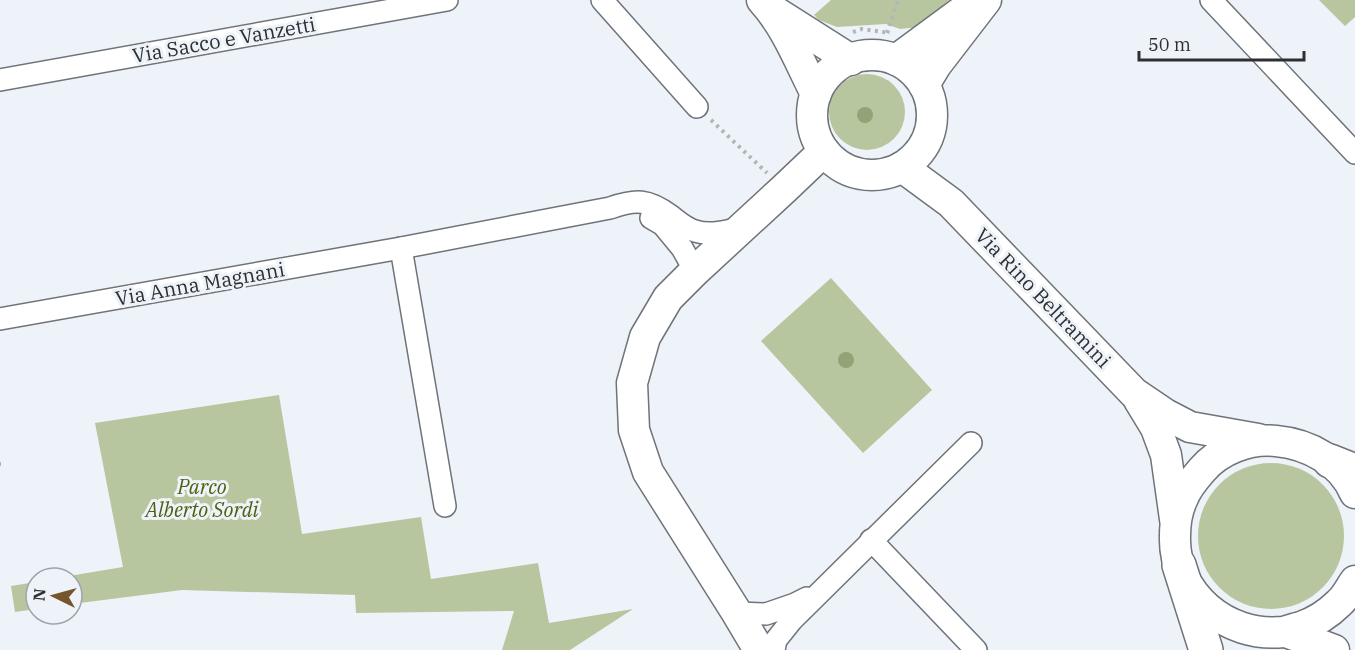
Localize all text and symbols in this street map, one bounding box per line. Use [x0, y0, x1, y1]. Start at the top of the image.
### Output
street label: Via Sacco e Vanzetti [130, 10, 318, 69]
scale bar [1139, 24, 1304, 62]
text: 50 m [1148, 33, 1191, 56]
street label: Via Rino Beltramini [970, 222, 1117, 373]
street label: Via Anna Magnani [113, 255, 287, 312]
park label: Parco Alberto Sordi [143, 473, 259, 523]
north arrow [24, 566, 84, 626]
text: N [29, 588, 50, 602]

